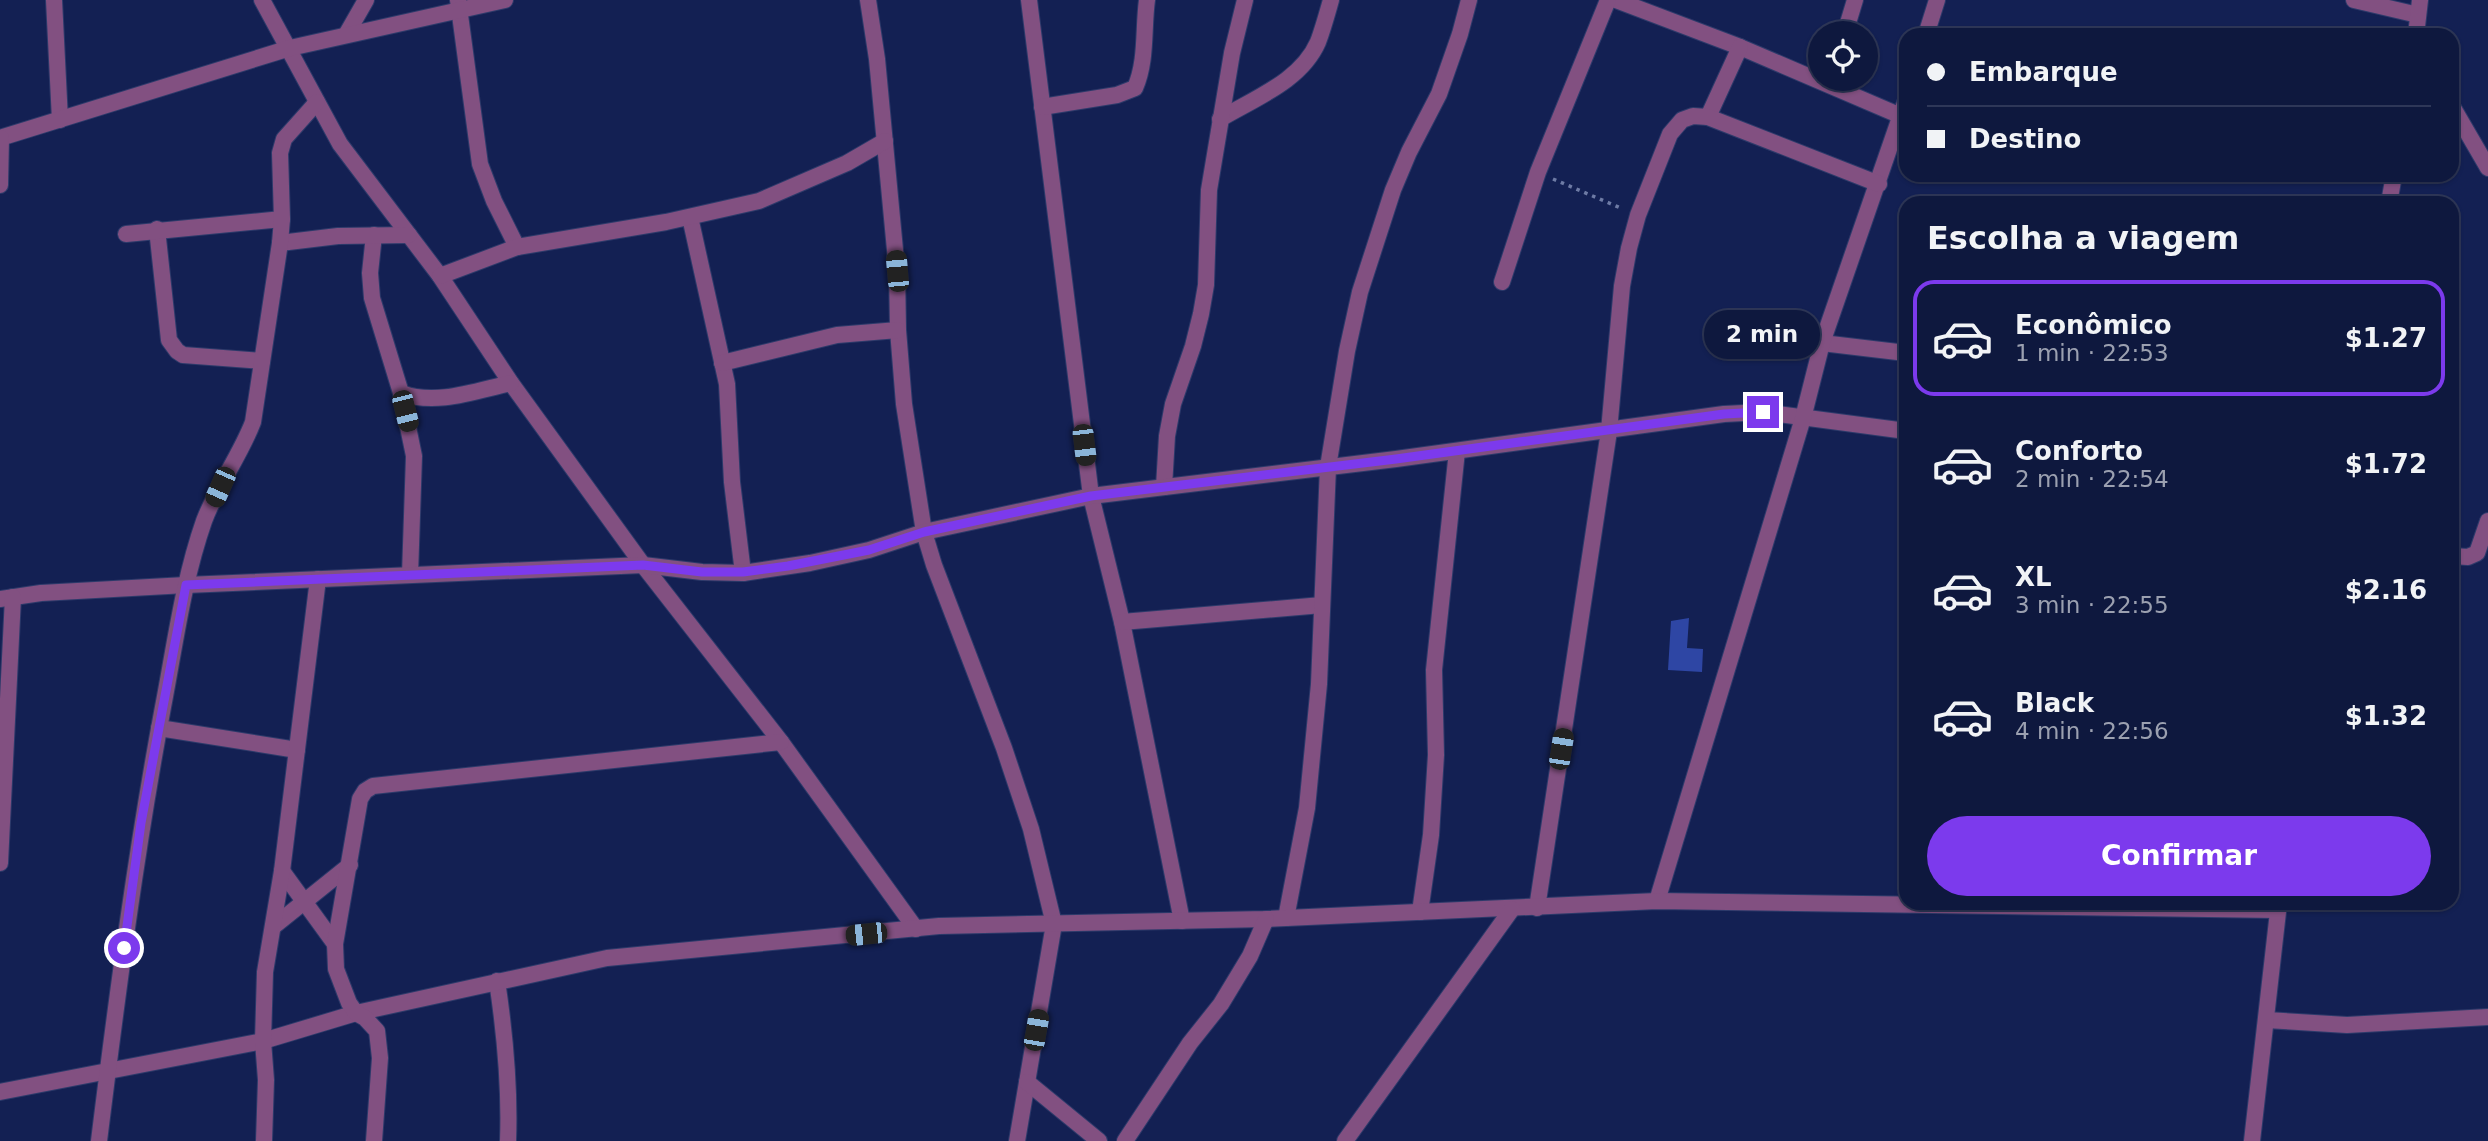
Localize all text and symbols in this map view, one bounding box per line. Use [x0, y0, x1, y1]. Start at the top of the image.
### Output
map controls [1808, 21, 1878, 91]
button: locate [1808, 21, 1878, 91]
text: Embarque [1969, 57, 2118, 87]
text: Destino [1969, 124, 2081, 154]
text: Escolha a viagem [1927, 219, 2239, 257]
car [885, 249, 910, 293]
icon: car [1931, 307, 1994, 370]
callout: 2 min [1705, 310, 1821, 360]
text: Econômico [2015, 310, 2172, 340]
text: 2 min [1726, 321, 1798, 347]
text: $1.27 [2345, 323, 2427, 353]
text: 1 min · 22:53 [2015, 340, 2169, 366]
car [390, 388, 421, 434]
route end [1747, 396, 1779, 428]
car [1072, 423, 1097, 467]
icon: car [1931, 433, 1994, 496]
text: Conforto [2015, 436, 2143, 466]
text: $1.72 [2345, 449, 2427, 479]
car [202, 464, 239, 510]
text: 2 min · 22:54 [2015, 466, 2169, 492]
icon: car [1931, 559, 1994, 622]
text: XL [2015, 562, 2052, 592]
text: $2.16 [2345, 575, 2427, 605]
text: 3 min · 22:55 [2015, 592, 2169, 618]
icon: car [1931, 685, 1994, 748]
text: Black [2015, 688, 2094, 718]
text: $1.32 [2345, 701, 2427, 731]
text: 4 min · 22:56 [2015, 718, 2169, 744]
car [1548, 727, 1575, 771]
button: Confirmar [1927, 816, 2431, 896]
car [845, 921, 888, 947]
route start [108, 932, 140, 964]
car [1023, 1007, 1050, 1053]

